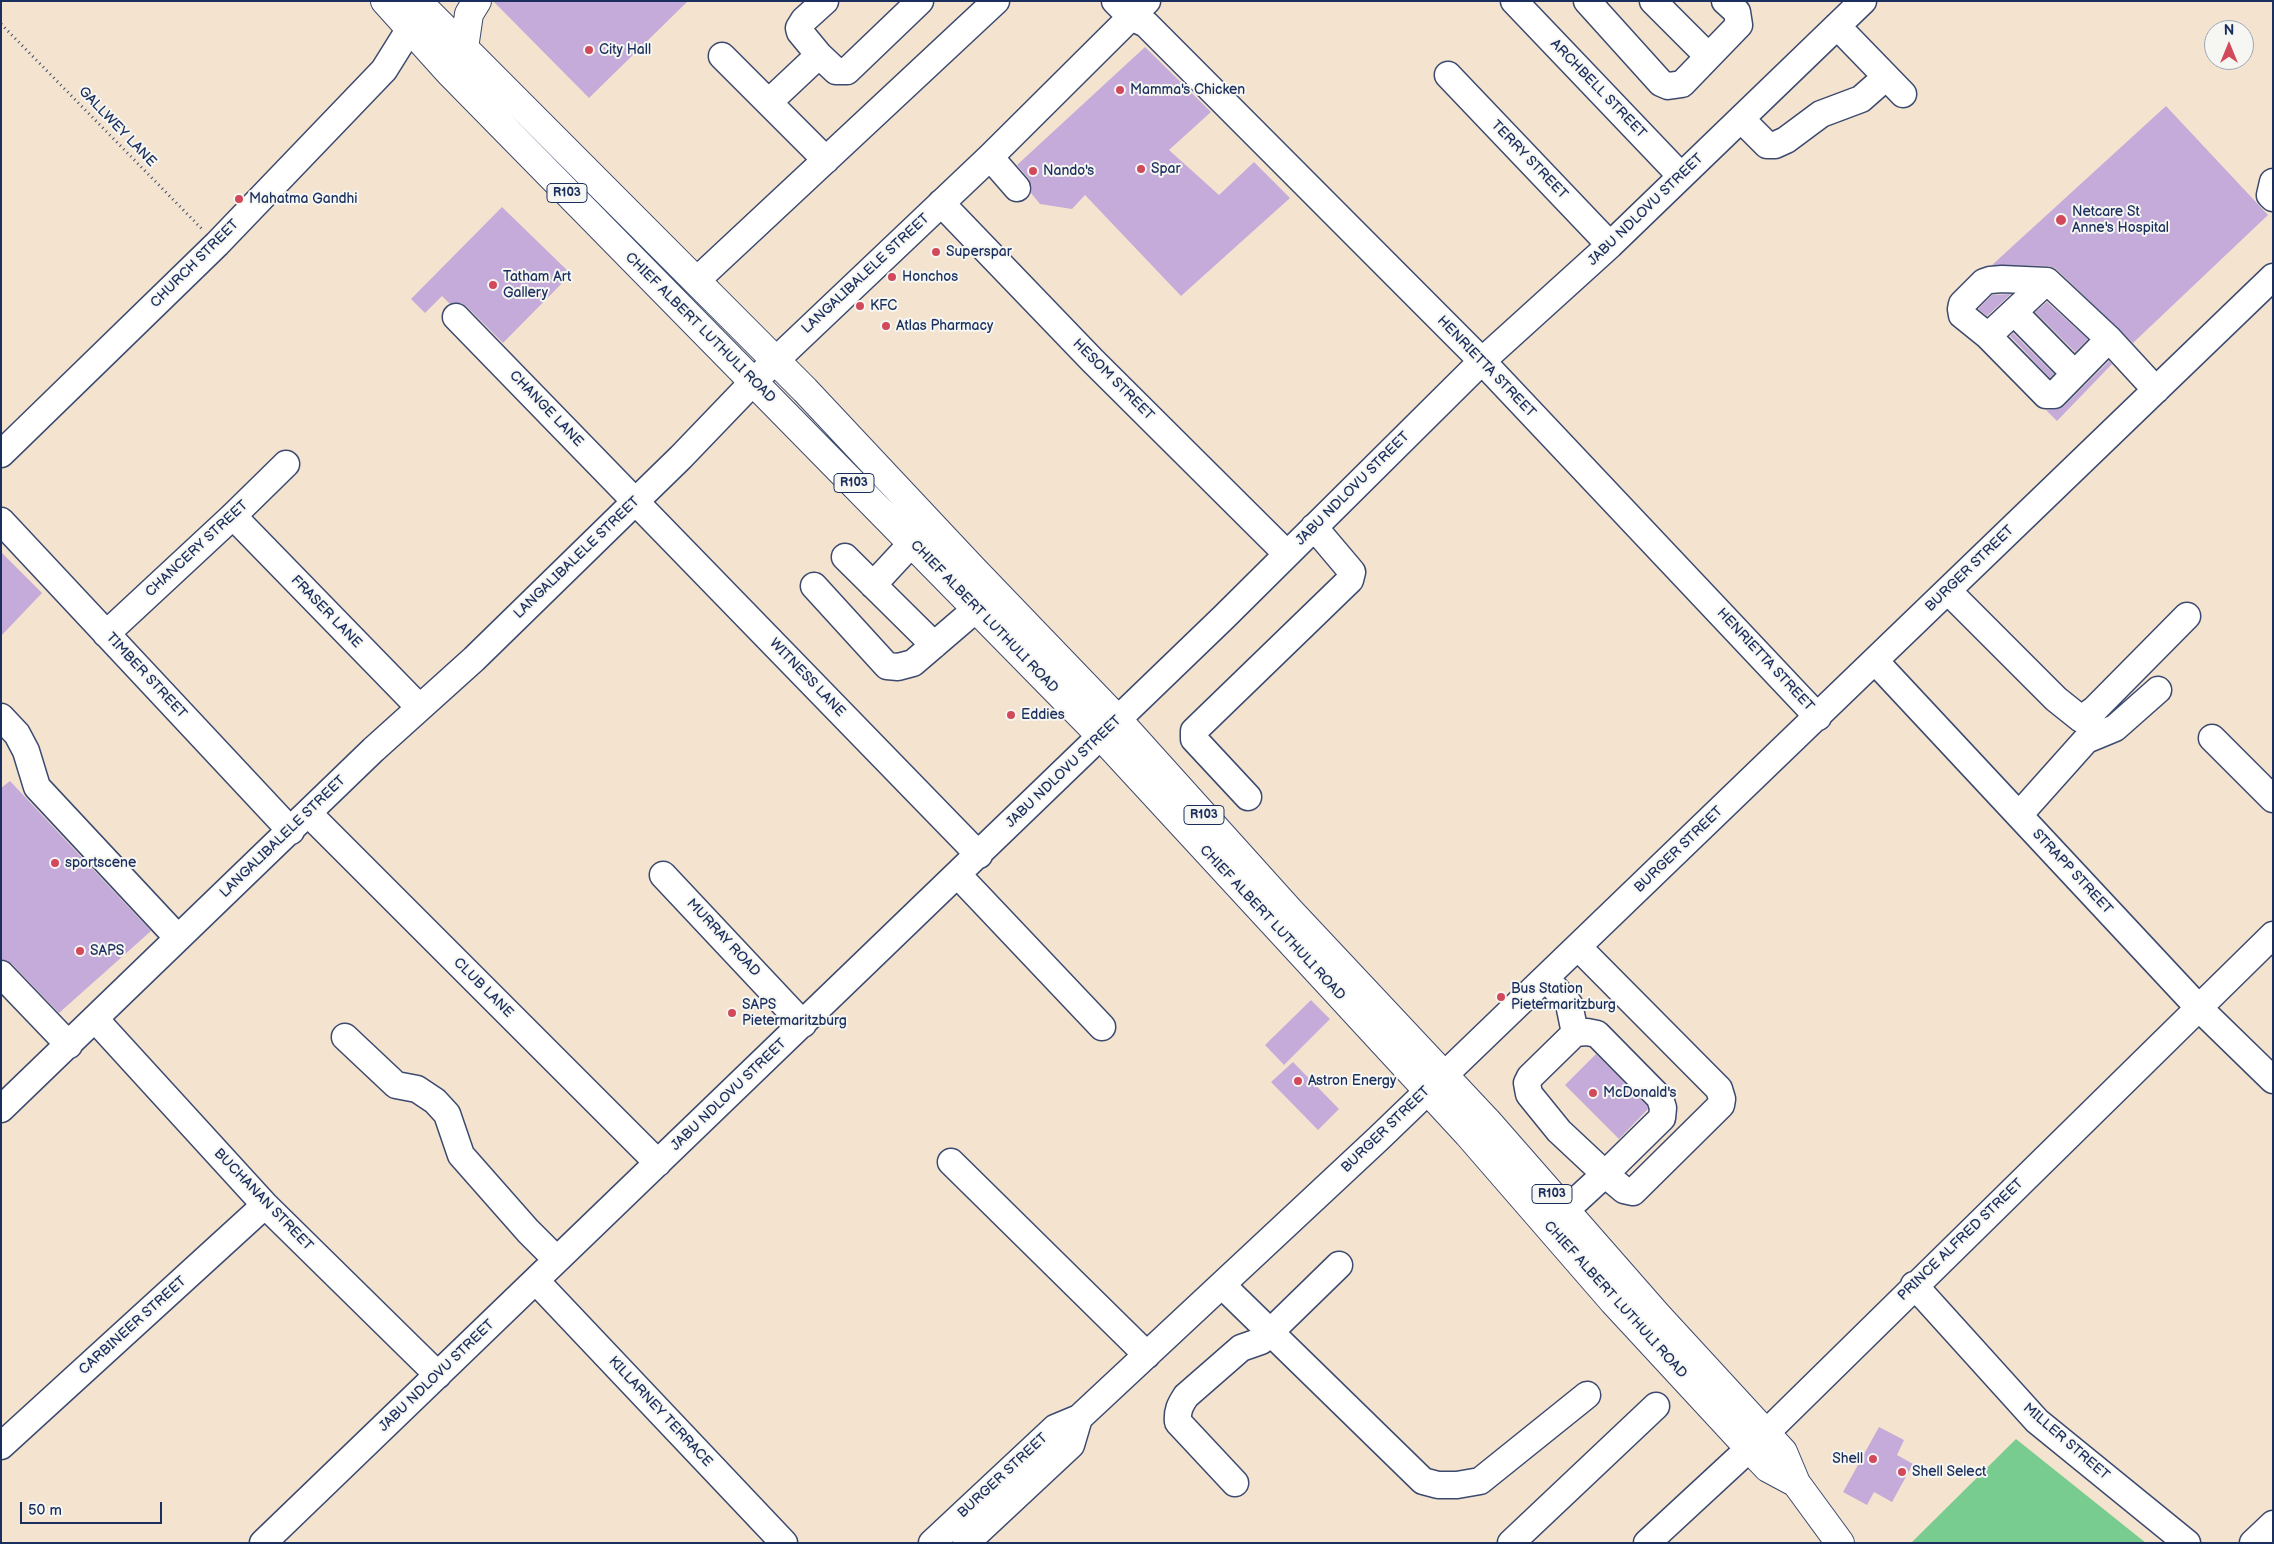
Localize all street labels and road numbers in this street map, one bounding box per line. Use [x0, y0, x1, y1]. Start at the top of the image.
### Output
street label: ARCHBELL STREET [1547, 36, 1649, 142]
street label: GALLWEY LANE [75, 84, 159, 170]
street label: TERRY STREET [1487, 117, 1571, 203]
street label: JABU NDLOVU STREET [1585, 151, 1707, 269]
road number: R103 [547, 184, 587, 202]
street label: LANGALIBALELE STREET [799, 210, 933, 338]
street label: CHURCH STREET [147, 216, 243, 312]
street label: CHIEF ALBERT LUTHULI ROAD [621, 249, 779, 407]
street label: HENRIETTA STREET [1433, 313, 1539, 421]
street label: HESOM STREET [1069, 336, 1157, 424]
street label: CHANGE LANE [506, 368, 586, 450]
street label: JABU NDLOVU STREET [1293, 429, 1413, 549]
road number: R103 [834, 473, 874, 492]
street label: LANGALIBALELE STREET [511, 494, 643, 622]
street label: CHANCERY STREET [142, 497, 252, 601]
street label: BURGER STREET [1922, 522, 2018, 616]
street label: CHIEF ALBERT LUTHULI ROAD [906, 537, 1062, 697]
street label: FRASER LANE [287, 572, 365, 652]
street label: HENRIETTA STREET [1713, 605, 1817, 715]
street label: TIMBER STREET [102, 630, 190, 722]
street label: WITNESS LANE [765, 635, 849, 721]
street label: JABU NDLOVU STREET [1003, 713, 1125, 831]
street label: LANGALIBALELE STREET [217, 773, 349, 901]
street label: BURGER STREET [1631, 803, 1727, 897]
road number: R103 [1184, 806, 1224, 824]
street label: STRAPP STREET [2028, 826, 2116, 918]
street label: CHIEF ALBERT LUTHULI ROAD [1196, 842, 1348, 1004]
street label: MURRAY ROAD [683, 896, 763, 980]
street label: CLUB LANE [449, 954, 517, 1022]
street label: JABU NDLOVU STREET [668, 1036, 790, 1154]
street label: BURGER STREET [1338, 1083, 1434, 1177]
street label: BUCHANAN STREET [210, 1145, 316, 1255]
street label: PRINCE ALFRED STREET [1895, 1176, 2027, 1304]
road number: R103 [1532, 1184, 1572, 1204]
street label: CHIEF ALBERT LUTHULI ROAD [1540, 1218, 1690, 1382]
street label: CARBINEER STREET [76, 1273, 190, 1379]
street label: JABU NDLOVU STREET [376, 1317, 498, 1435]
street label: KILLARNEY TERRACE [605, 1353, 715, 1471]
street label: MILLER STREET [2019, 1400, 2113, 1484]
street label: BURGER STREET [955, 1430, 1051, 1522]

